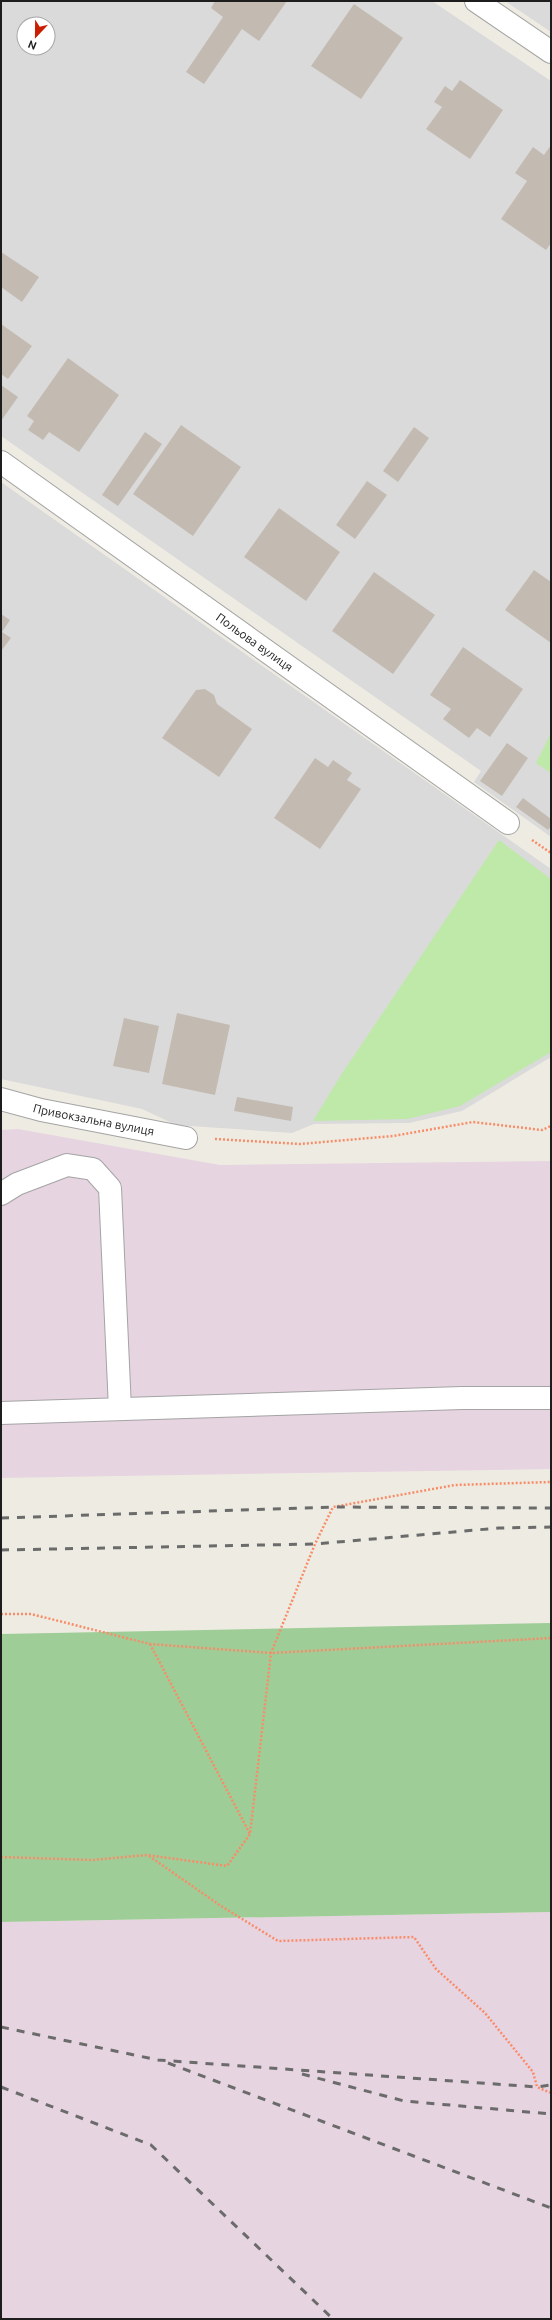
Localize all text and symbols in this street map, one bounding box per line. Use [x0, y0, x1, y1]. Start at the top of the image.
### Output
north arrow [16, 16, 56, 56]
text: N [26, 38, 38, 52]
street label: Польова вулиця [214, 610, 295, 674]
street label: Привокзальна вулиця [32, 1101, 155, 1138]

